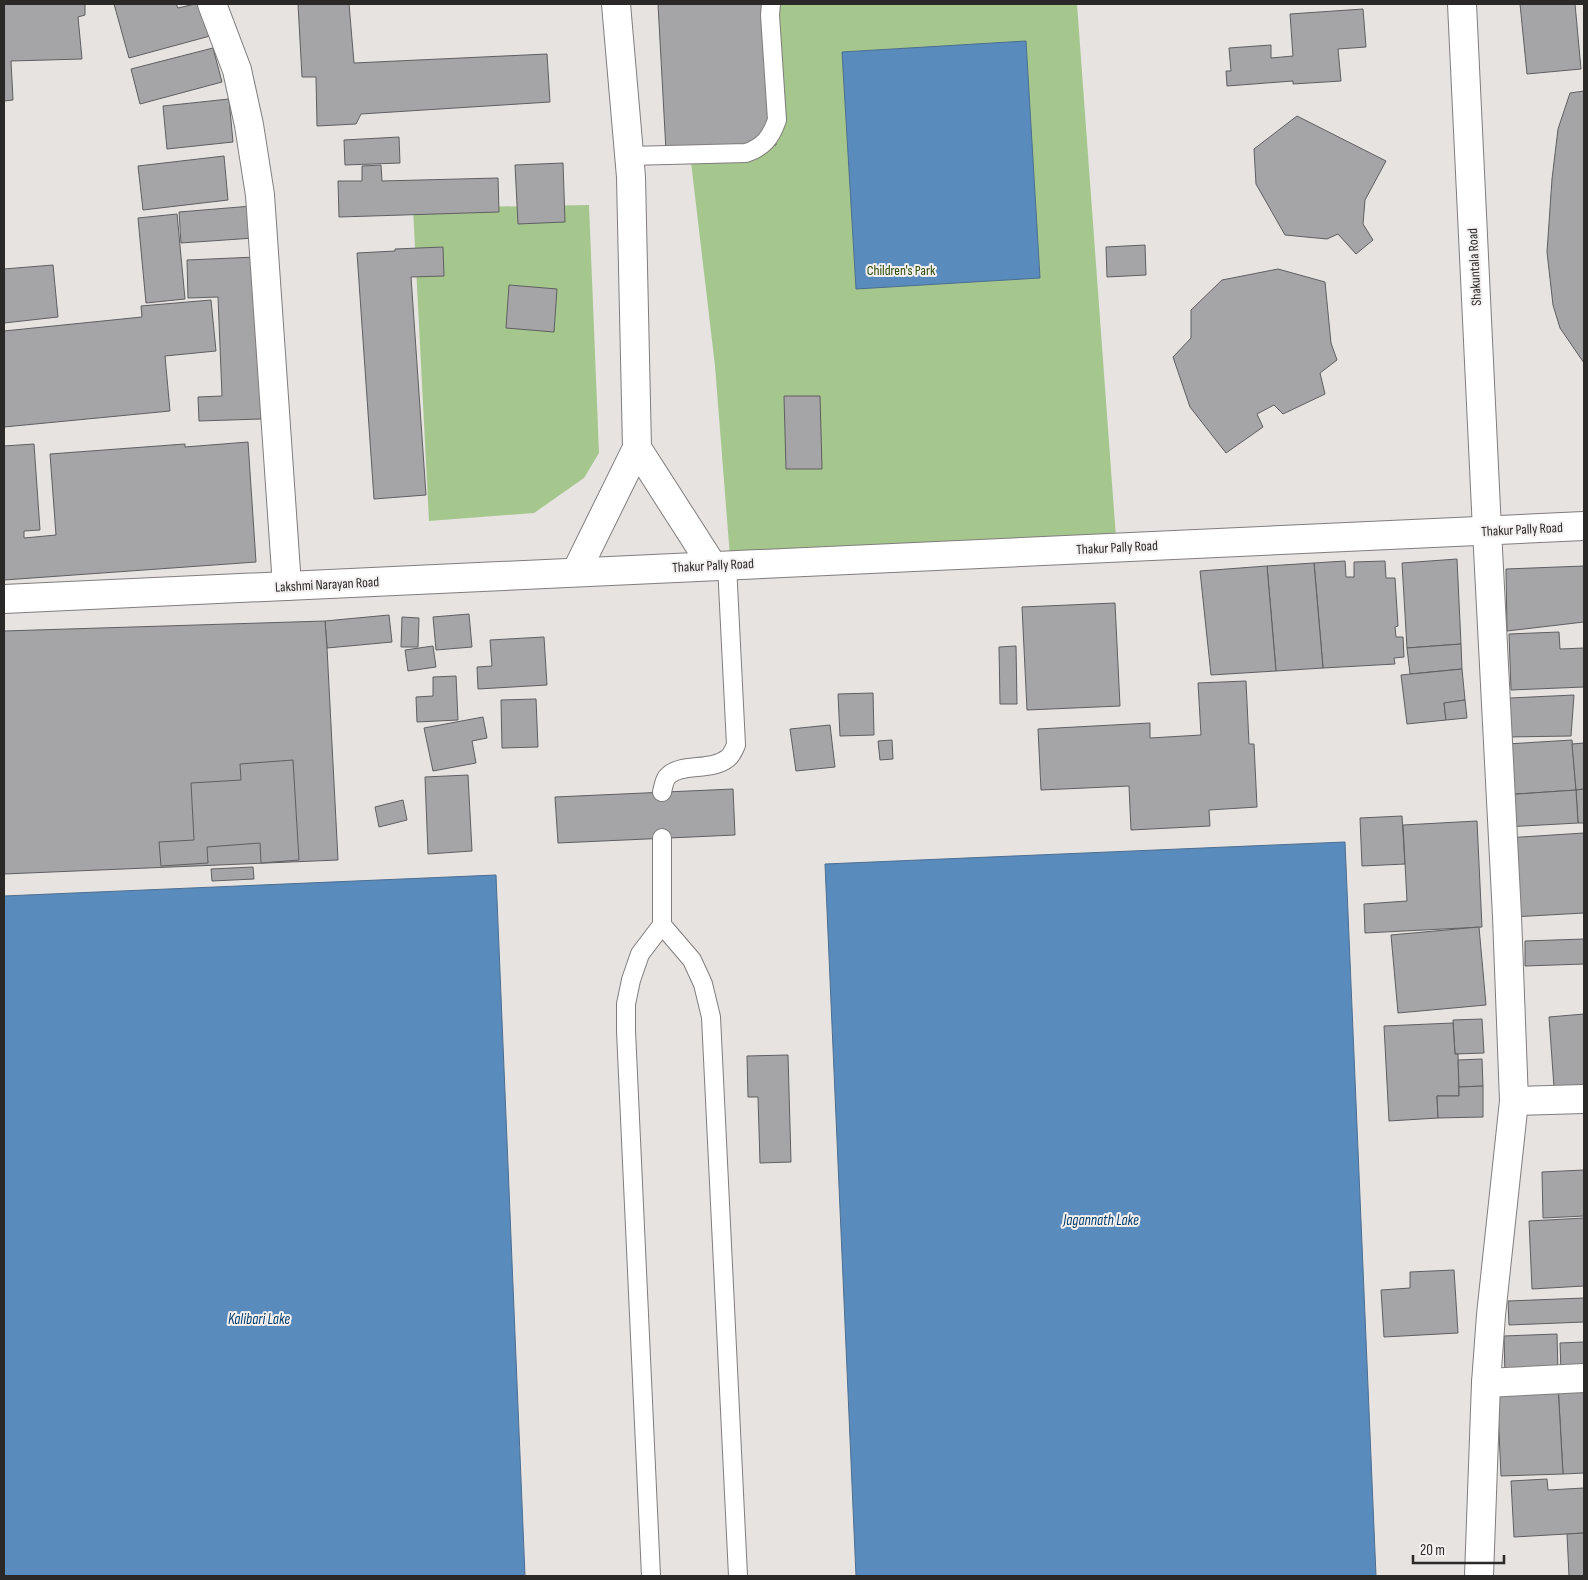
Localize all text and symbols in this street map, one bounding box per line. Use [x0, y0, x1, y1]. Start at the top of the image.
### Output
street label: Shakuntala Road [1464, 228, 1485, 306]
park label: Children's Park [867, 262, 936, 279]
street label: Thakur Pally Road [1481, 519, 1563, 540]
street label: Thakur Pally Road [1076, 537, 1158, 558]
street label: Thakur Pally Road [672, 555, 754, 576]
street label: Lakshmi Narayan Road [274, 573, 380, 596]
water label: Jagannath Lake [1062, 1211, 1139, 1230]
water label: Kalibari Lake [228, 1310, 290, 1329]
scale bar [1413, 1532, 1504, 1564]
text: 20 m [1420, 1541, 1445, 1560]

